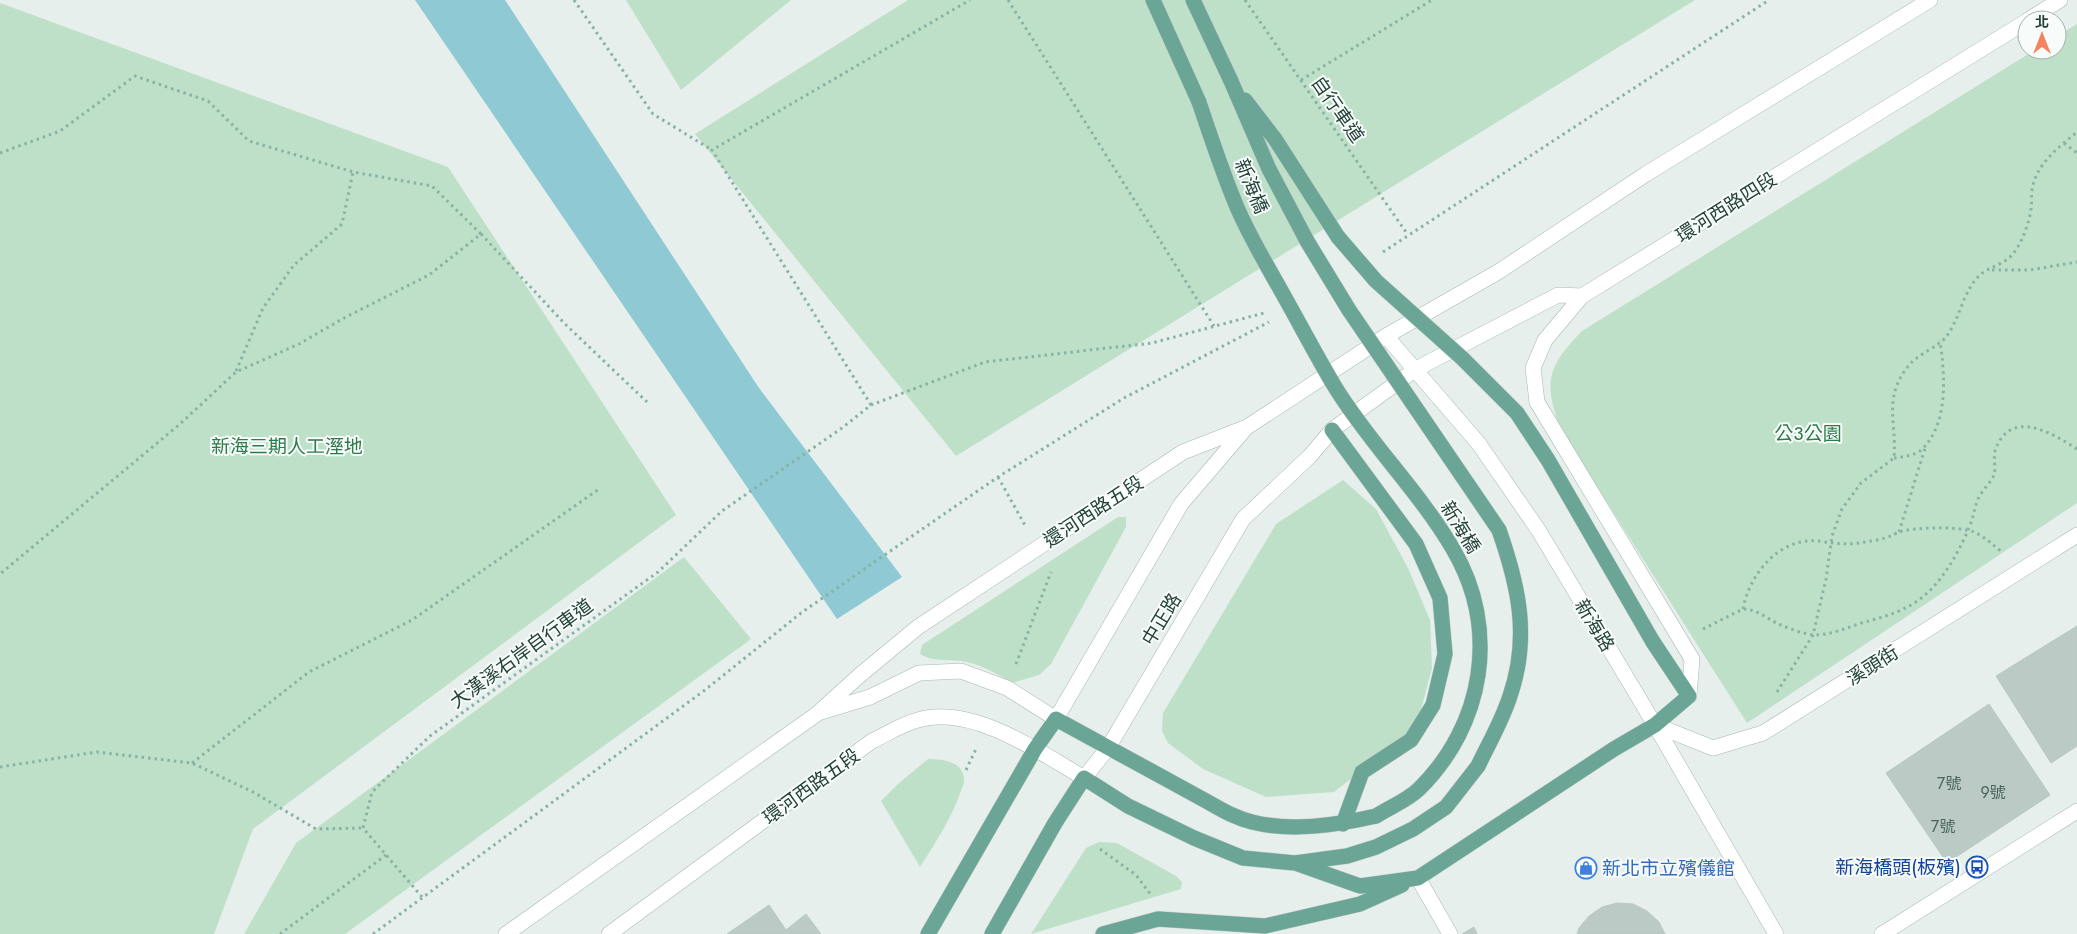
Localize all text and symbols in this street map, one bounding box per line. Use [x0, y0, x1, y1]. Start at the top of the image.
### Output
north arrow [2017, 10, 2067, 60]
text: 北 [2035, 12, 2049, 32]
street label: 自行車道 [1305, 70, 1370, 148]
street label: 新海橋 [1228, 155, 1275, 218]
street label: 環河西路四段 [1671, 166, 1782, 249]
park label: 公3公園 [1774, 420, 1842, 447]
park label: 新海三期人工溼地 [211, 433, 363, 460]
street label: 還河西路五段 [1038, 469, 1148, 554]
street label: 新海橋 [1434, 496, 1487, 559]
street label: 中正路 [1135, 588, 1188, 651]
street label: 大漢溪右岸自行車道 [444, 592, 598, 715]
street label: 新海路 [1568, 594, 1621, 657]
street label: 溪頭街 [1841, 639, 1904, 692]
street label: 環河西路五段 [757, 742, 865, 831]
house number: 7號 [1937, 772, 1961, 795]
house number: 9號 [1980, 781, 2006, 804]
house number: 7號 [1931, 815, 1955, 838]
place label: 新海橋頭(板殯) [1835, 854, 1961, 881]
place label: 新北市立殯儀館 [1602, 855, 1735, 882]
bus stop icon: 新海橋頭(板殯) [1965, 855, 1989, 879]
shop icon: 新北市立殯儀館 [1574, 856, 1598, 880]

